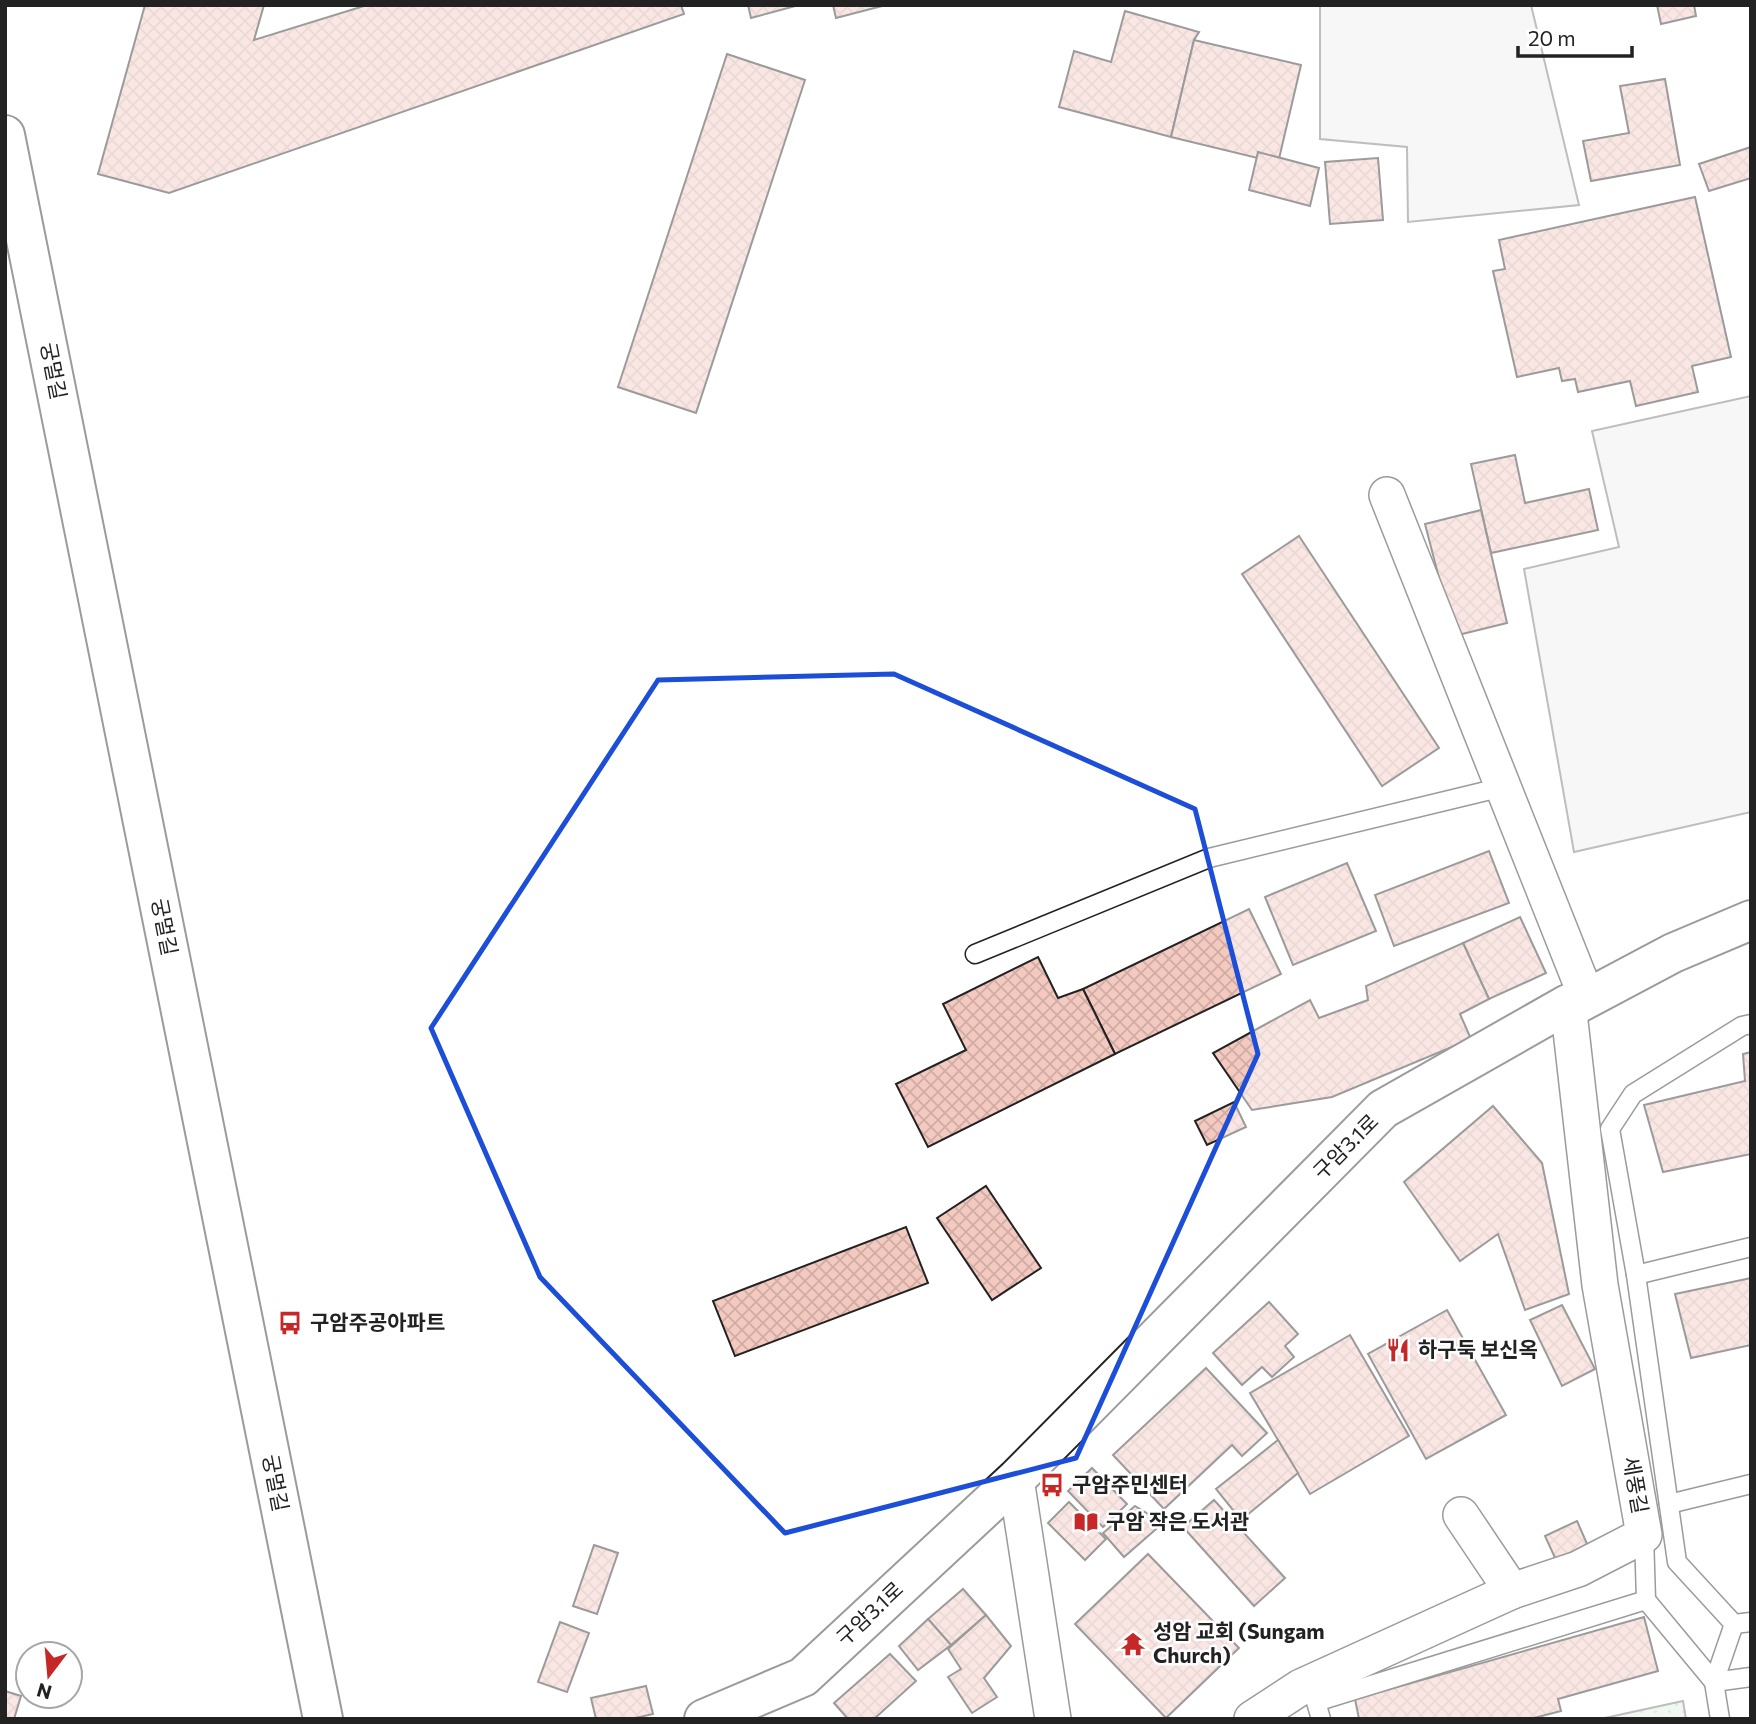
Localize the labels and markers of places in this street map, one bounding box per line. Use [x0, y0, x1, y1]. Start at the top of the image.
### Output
bus stop icon: 구암주공아파트 [276, 1309, 304, 1337]
place label: 구암주공아파트 [310, 1309, 445, 1334]
restaurant icon: 하구둑 보신옥 [1384, 1336, 1412, 1364]
place label: 하구둑 보신옥 [1418, 1336, 1538, 1361]
bus stop icon: 구암주민센터 [1038, 1471, 1066, 1499]
place label: 구암주민센터 [1072, 1471, 1188, 1496]
library icon: 구암 작은 도서관 [1072, 1508, 1100, 1536]
place label: 구암 작은 도서관 [1106, 1508, 1249, 1533]
place label: 성암 교회 (Sungam Church) [1153, 1618, 1325, 1667]
temple icon: 성암 교회 (Sungam Church) [1119, 1630, 1147, 1658]

